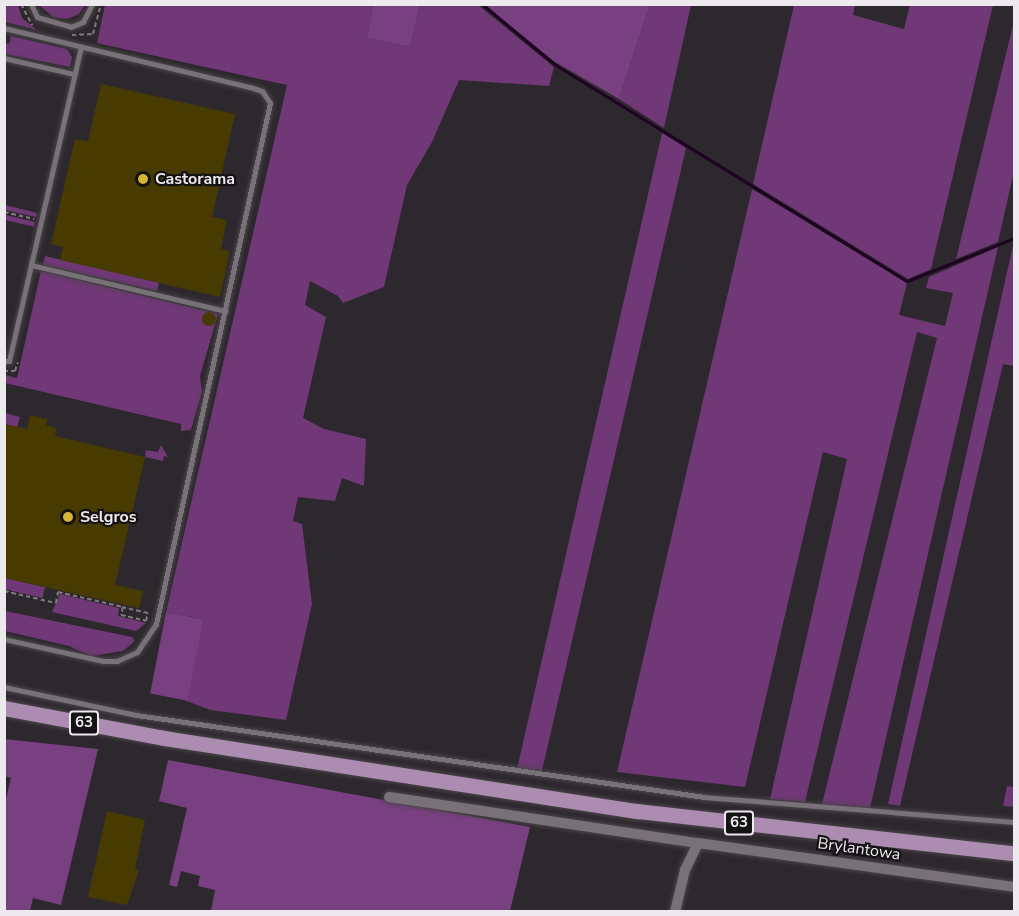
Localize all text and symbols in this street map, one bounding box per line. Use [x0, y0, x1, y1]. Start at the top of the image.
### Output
place label: Castorama [155, 169, 235, 189]
marker: Castorama [136, 172, 150, 186]
place label: Selgros [80, 507, 137, 527]
marker: Selgros [61, 510, 75, 524]
road number: 63 [69, 711, 99, 735]
road number: 63 [724, 811, 754, 835]
street label: Brylantowa [816, 834, 902, 864]

